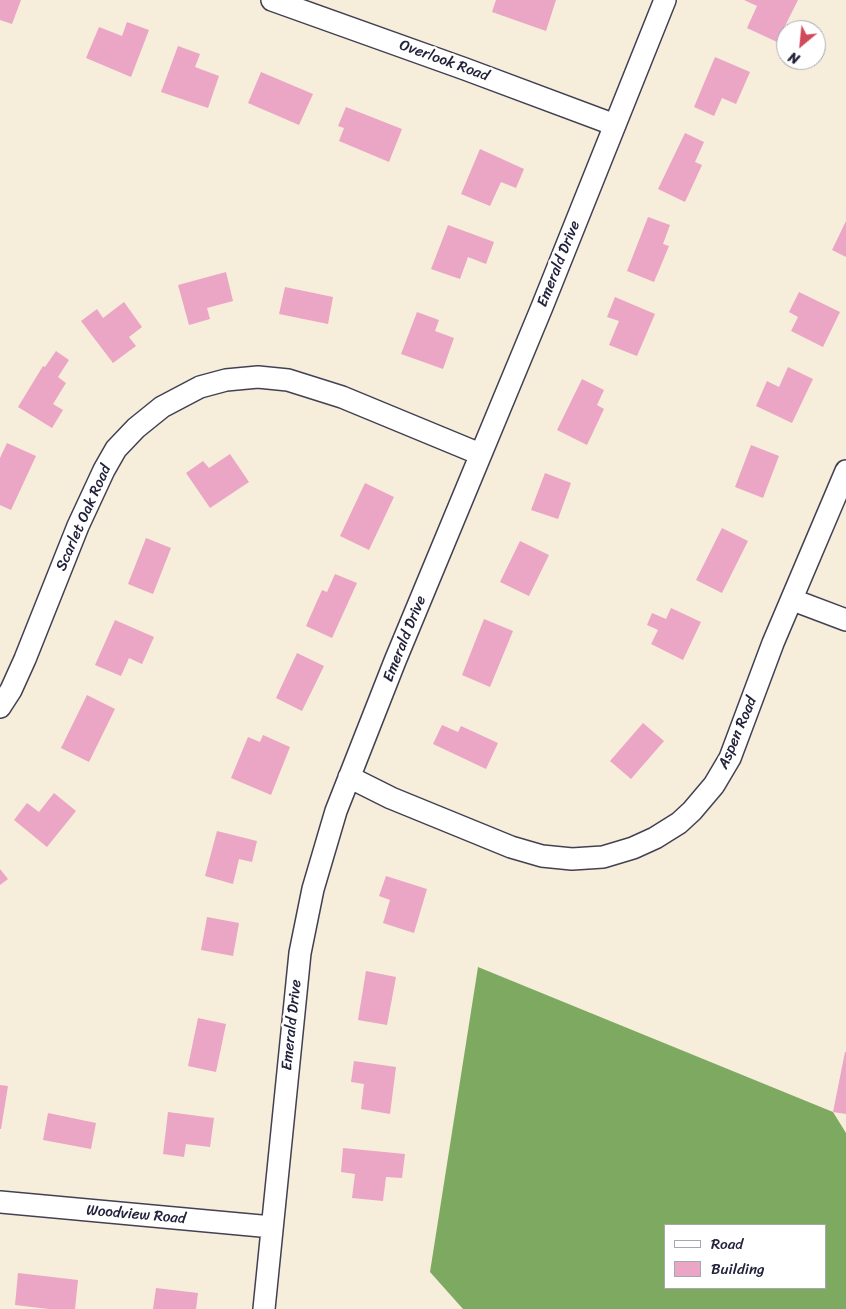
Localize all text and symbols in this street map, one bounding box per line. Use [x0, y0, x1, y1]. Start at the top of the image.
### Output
north arrow [776, 20, 826, 70]
street label: Overlook Road [397, 36, 491, 86]
text: N [784, 44, 804, 71]
street label: Emerald Drive [534, 218, 584, 310]
street label: Scarlet Oak Road [53, 462, 115, 574]
street label: Emerald Drive [380, 593, 430, 685]
street label: Aspen Road [715, 694, 761, 772]
street label: Emerald Drive [278, 979, 306, 1071]
street label: Woodview Road [85, 1202, 187, 1228]
legend [664, 1224, 826, 1289]
text: Road [711, 1231, 743, 1257]
text: Building [711, 1256, 765, 1282]

